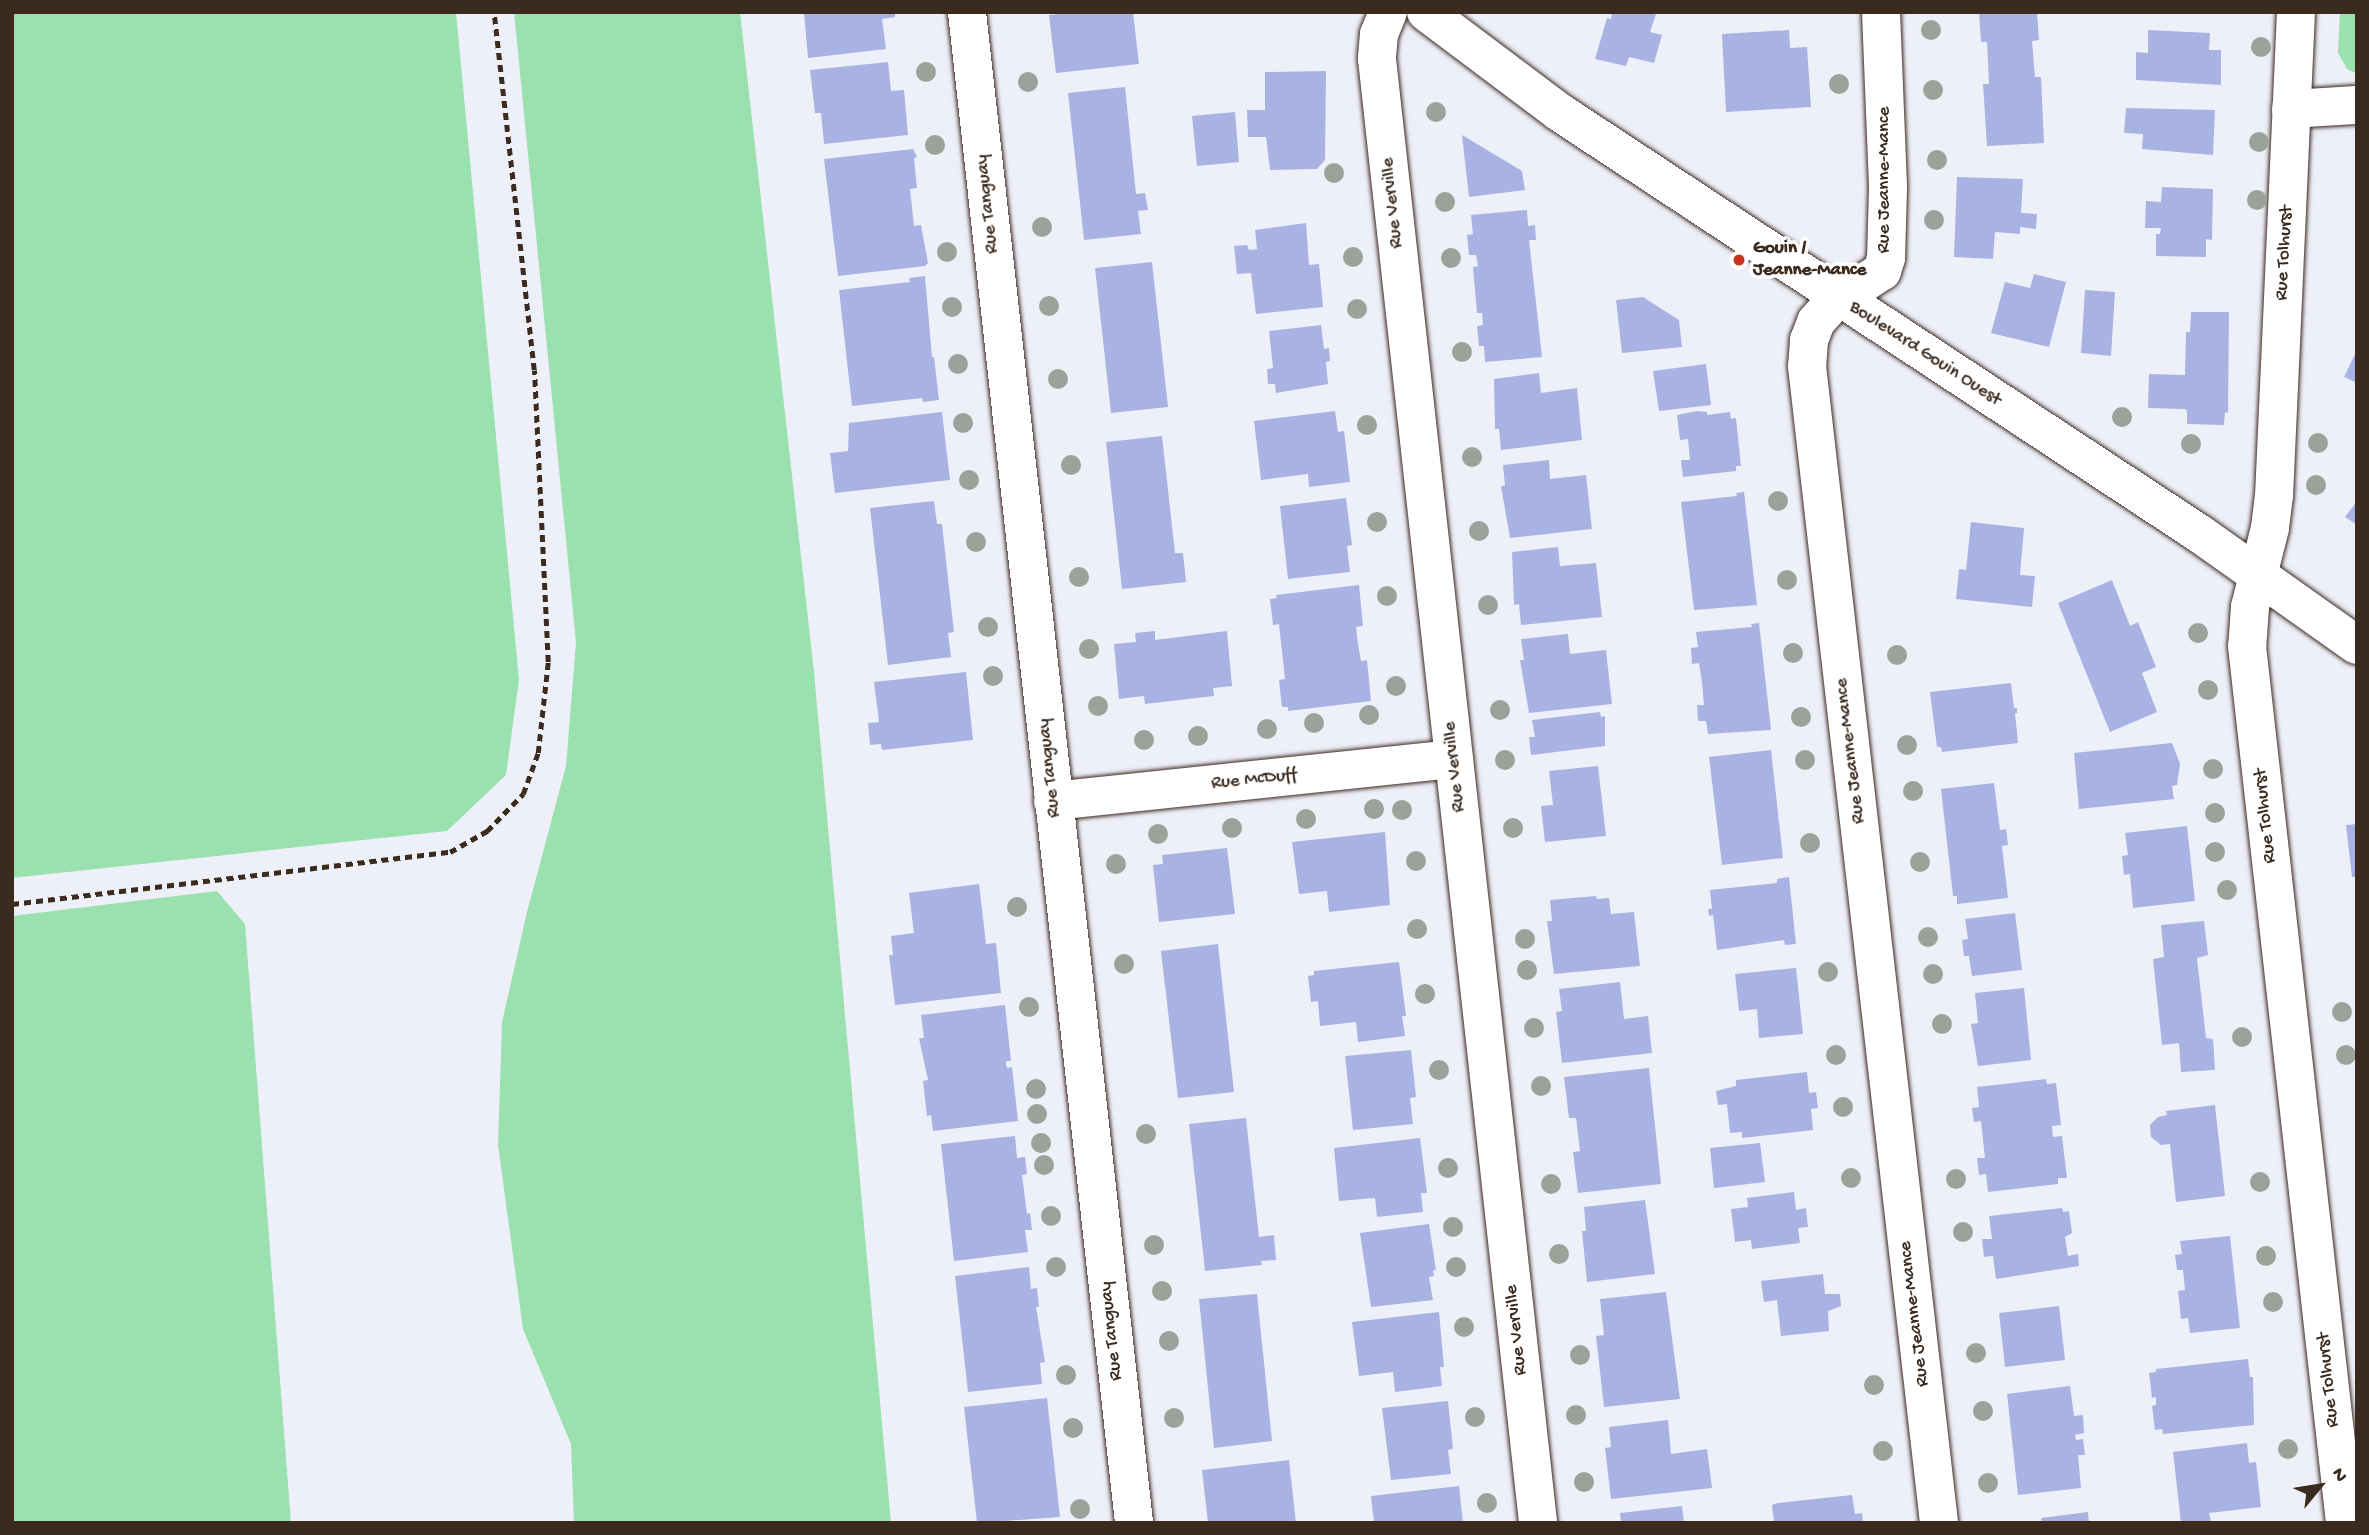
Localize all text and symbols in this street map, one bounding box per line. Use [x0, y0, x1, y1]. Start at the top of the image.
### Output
street label: Rue Jeanne-Mance [1874, 107, 1896, 253]
street label: Rue Tanguay [971, 153, 1005, 255]
street label: Rue Verville [1377, 157, 1409, 249]
street label: Rue Tolhurst [2271, 205, 2299, 301]
place label: Gouin / Jeanne-Mance [1753, 238, 1866, 282]
marker: Gouin / Jeanne-Mance [1731, 252, 1747, 268]
street label: Boulevard Gouin Ouest [1845, 296, 2005, 412]
street label: Rue Jeanne-Mance [1831, 677, 1871, 825]
street label: Rue Tanguay [1033, 717, 1067, 819]
street label: Rue Verville [1439, 721, 1471, 813]
street label: Rue McDuff [1210, 764, 1298, 796]
street label: Rue Tolhurst [2250, 768, 2282, 864]
street label: Rue Jeanne-Mance [1895, 1240, 1935, 1388]
street label: Rue Tanguay [1095, 1280, 1129, 1382]
street label: Rue Verville [1501, 1284, 1533, 1376]
street label: Rue Tolhurst [2313, 1332, 2345, 1428]
north arrow [2285, 1451, 2355, 1521]
text: N [2326, 1464, 2352, 1486]

